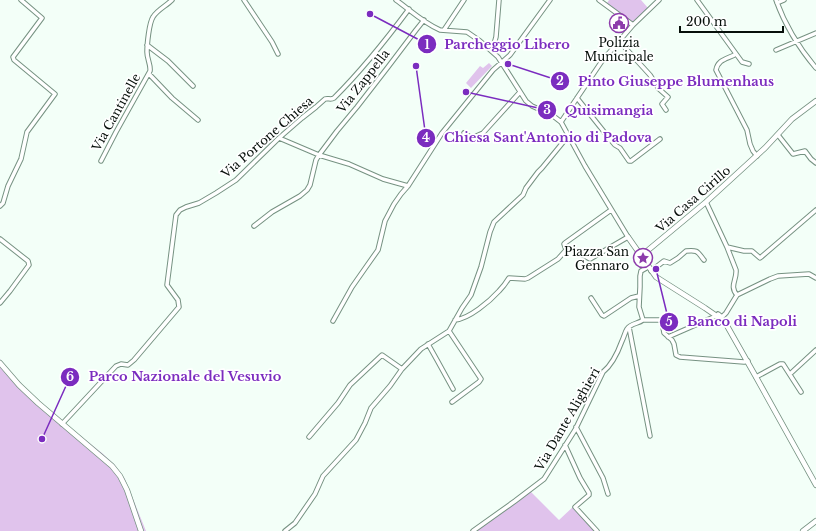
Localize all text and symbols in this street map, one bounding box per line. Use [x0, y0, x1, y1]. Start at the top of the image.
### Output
scale bar [680, 8, 783, 34]
public building icon: Polizia Municipale [608, 12, 630, 34]
text: 200 m [686, 14, 727, 29]
callout: Parcheggio Libero [417, 32, 578, 57]
place label: Polizia Municipale [584, 35, 654, 64]
text: Parcheggio Libero [444, 36, 570, 53]
text: 1 [424, 37, 430, 52]
street label: Via Zappella [333, 46, 393, 117]
callout: Pinto Giuseppe Blumenhaus [550, 69, 782, 94]
street label: Via Cantinelle [88, 70, 144, 154]
text: 2 [556, 73, 564, 88]
text: Pinto Giuseppe Blumenhaus [578, 73, 774, 90]
street label: Via Portone Chiesa [217, 93, 316, 182]
callout: Quisimangia [537, 98, 661, 123]
text: 3 [543, 102, 551, 117]
text: Quisimangia [565, 102, 654, 119]
callout: Chiesa Sant'Antonio di Padova [416, 125, 660, 150]
text: Chiesa Sant'Antonio di Padova [444, 129, 652, 146]
text: 4 [422, 130, 430, 145]
street label: Via Casa Cirillo [652, 162, 734, 236]
place label: Piazza San Gennaro [564, 244, 629, 273]
place icon: Piazza San Gennaro [632, 247, 654, 269]
callout: Banco di Napoli [659, 309, 805, 334]
text: Banco di Napoli [687, 313, 797, 330]
text: 5 [665, 314, 673, 329]
callout: Parco Nazionale del Vesuvio [60, 364, 289, 389]
street label: Via Dante Alighieri [531, 365, 603, 474]
text: Parco Nazionale del Vesuvio [89, 368, 282, 385]
text: 6 [66, 369, 74, 384]

